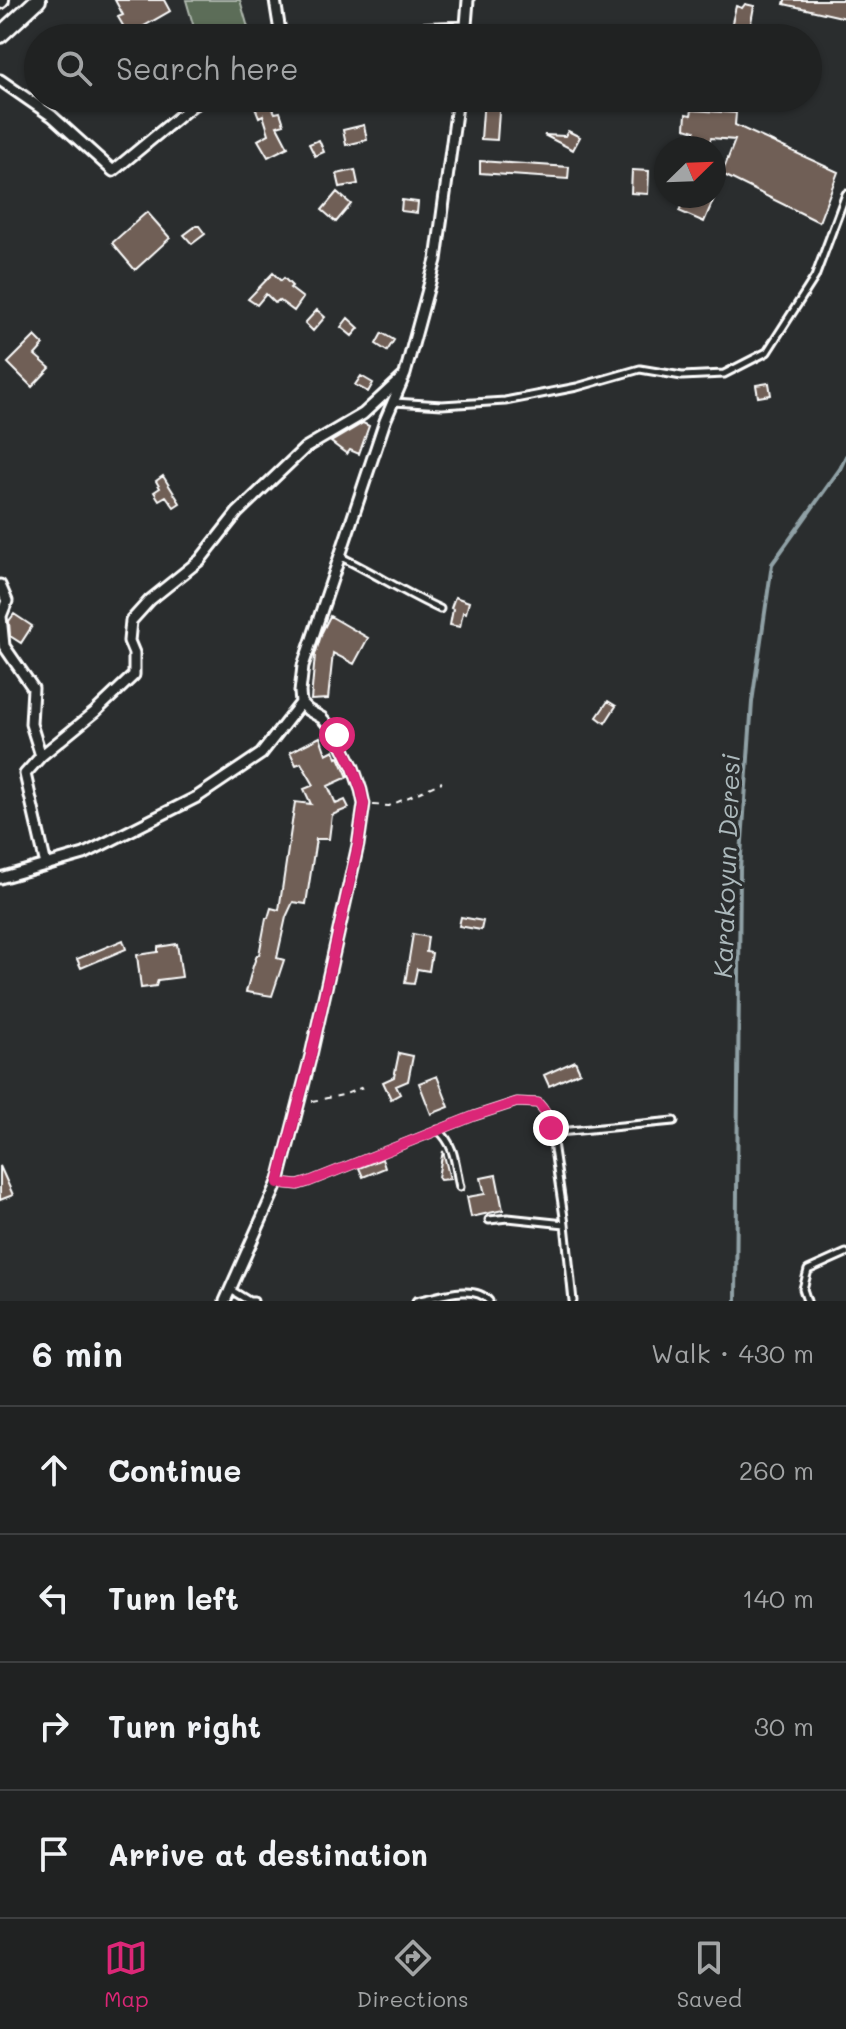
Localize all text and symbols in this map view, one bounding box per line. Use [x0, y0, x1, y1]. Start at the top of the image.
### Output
search box [24, 24, 822, 112]
icon: search [52, 46, 96, 90]
text: Search here [116, 48, 299, 88]
north arrow [654, 136, 726, 208]
route start [319, 717, 355, 753]
water label: Karakoyun Deresi [705, 753, 747, 979]
route end [533, 1110, 569, 1146]
text: 6 min [32, 1331, 123, 1376]
text: Walk · 430 m [651, 1336, 814, 1370]
icon: ahead [32, 1448, 76, 1492]
text: Continue [108, 1450, 241, 1490]
text: 260 m [739, 1453, 814, 1487]
icon: left [32, 1576, 76, 1620]
text: Turn left [108, 1578, 239, 1618]
text: 140 m [742, 1581, 814, 1615]
icon: right [32, 1704, 76, 1748]
text: Turn right [108, 1706, 261, 1746]
text: 30 m [754, 1709, 814, 1743]
icon: arrive [32, 1832, 76, 1876]
text: Arrive at destination [108, 1834, 428, 1874]
tab: Map [104, 1936, 149, 2013]
tab: Directions [357, 1936, 469, 2013]
tab: Saved [677, 1936, 742, 2013]

